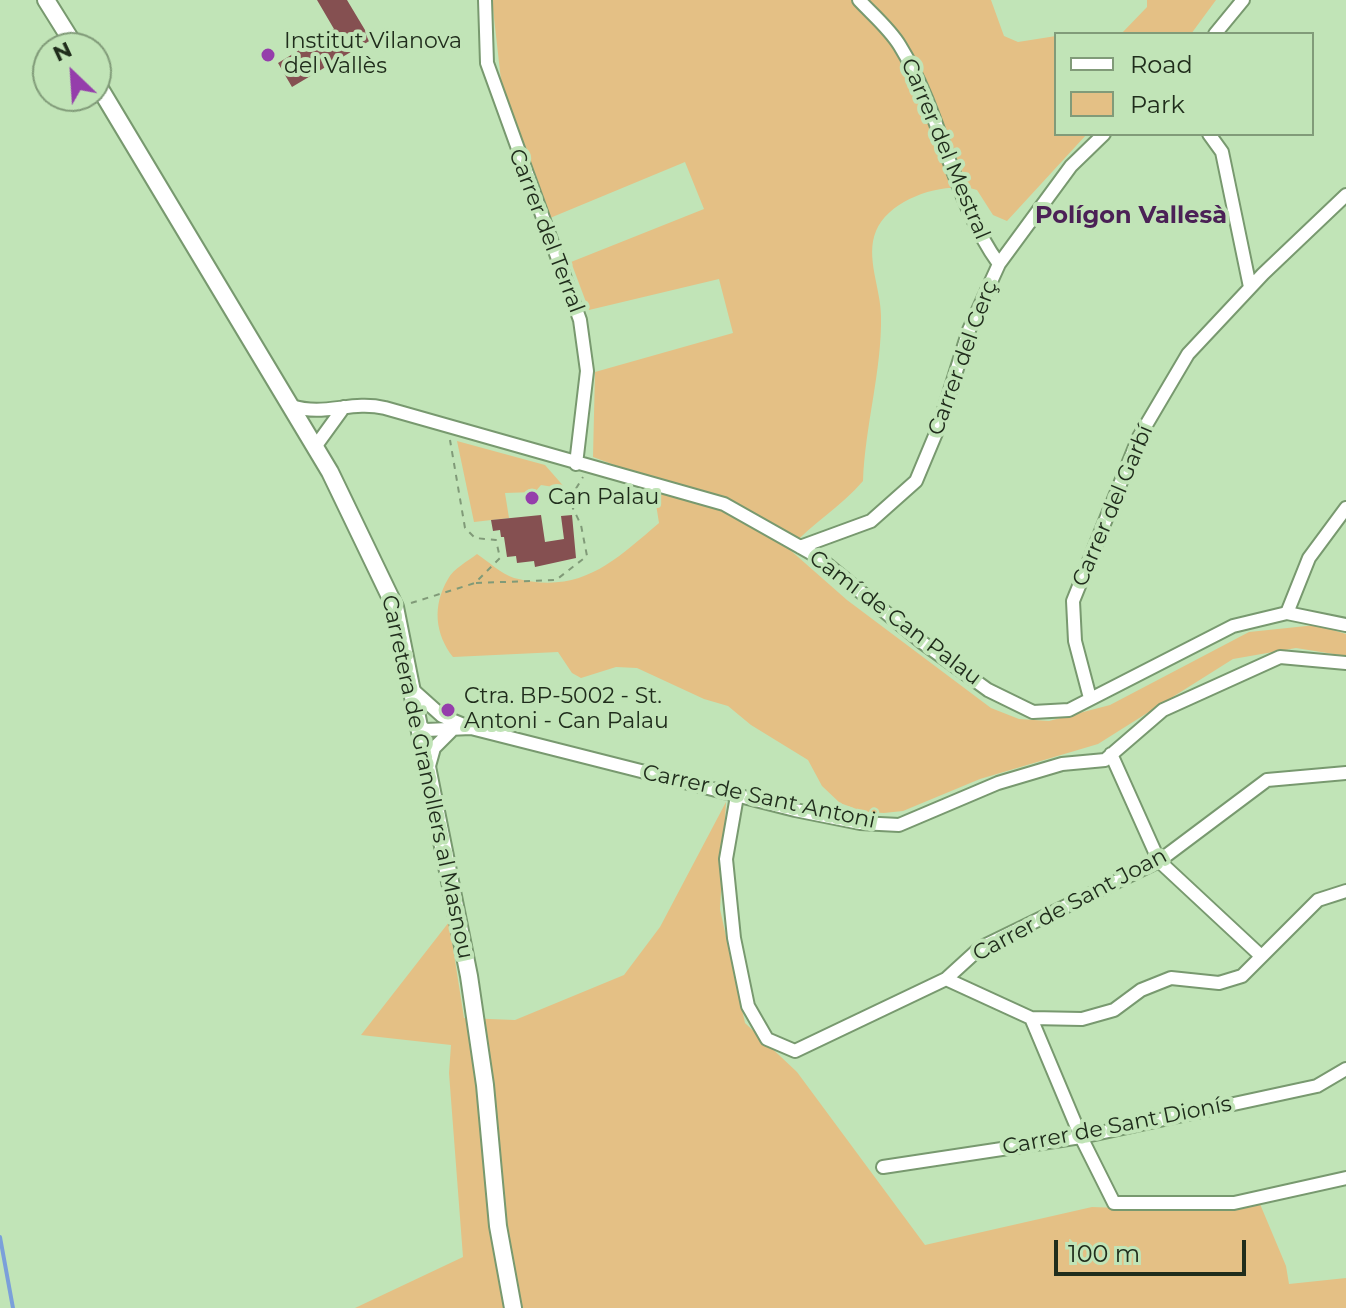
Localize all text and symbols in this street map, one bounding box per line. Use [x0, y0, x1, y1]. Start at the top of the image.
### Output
place label: Institut Vilanova del Vallès [284, 29, 462, 80]
north arrow [32, 32, 112, 112]
legend [1054, 32, 1314, 136]
text: N [49, 36, 76, 68]
marker: Institut Vilanova del Vallès [259, 46, 277, 64]
text: Road [1130, 50, 1193, 79]
street label: Carrer del Mestral [895, 54, 995, 244]
text: Park [1130, 90, 1185, 119]
street label: Carrer del Terral [503, 145, 589, 317]
district label: Polígon Vallesà [1035, 202, 1227, 230]
street label: Carrer del Cerç [923, 277, 1003, 439]
street label: Carrer del Garbí [1067, 421, 1159, 591]
place label: Can Palau [548, 485, 659, 511]
marker: Can Palau [523, 489, 541, 507]
street label: Camí de Can Palau [804, 545, 986, 691]
street label: Carretera de Granollers al Masnou [376, 593, 478, 961]
place label: Ctra. BP-5002 - St. Antoni - Can Palau [464, 684, 669, 736]
marker: Ctra. BP-5002 - St. Antoni - Can Palau [439, 701, 457, 719]
street label: Carrer de Sant Antoni [640, 759, 878, 835]
street label: Carrer de Sant Joan [968, 843, 1172, 967]
street label: Carrer de Sant Dionís [1000, 1091, 1234, 1161]
scale bar [1058, 1224, 1250, 1274]
text: 100 m [1068, 1239, 1140, 1268]

